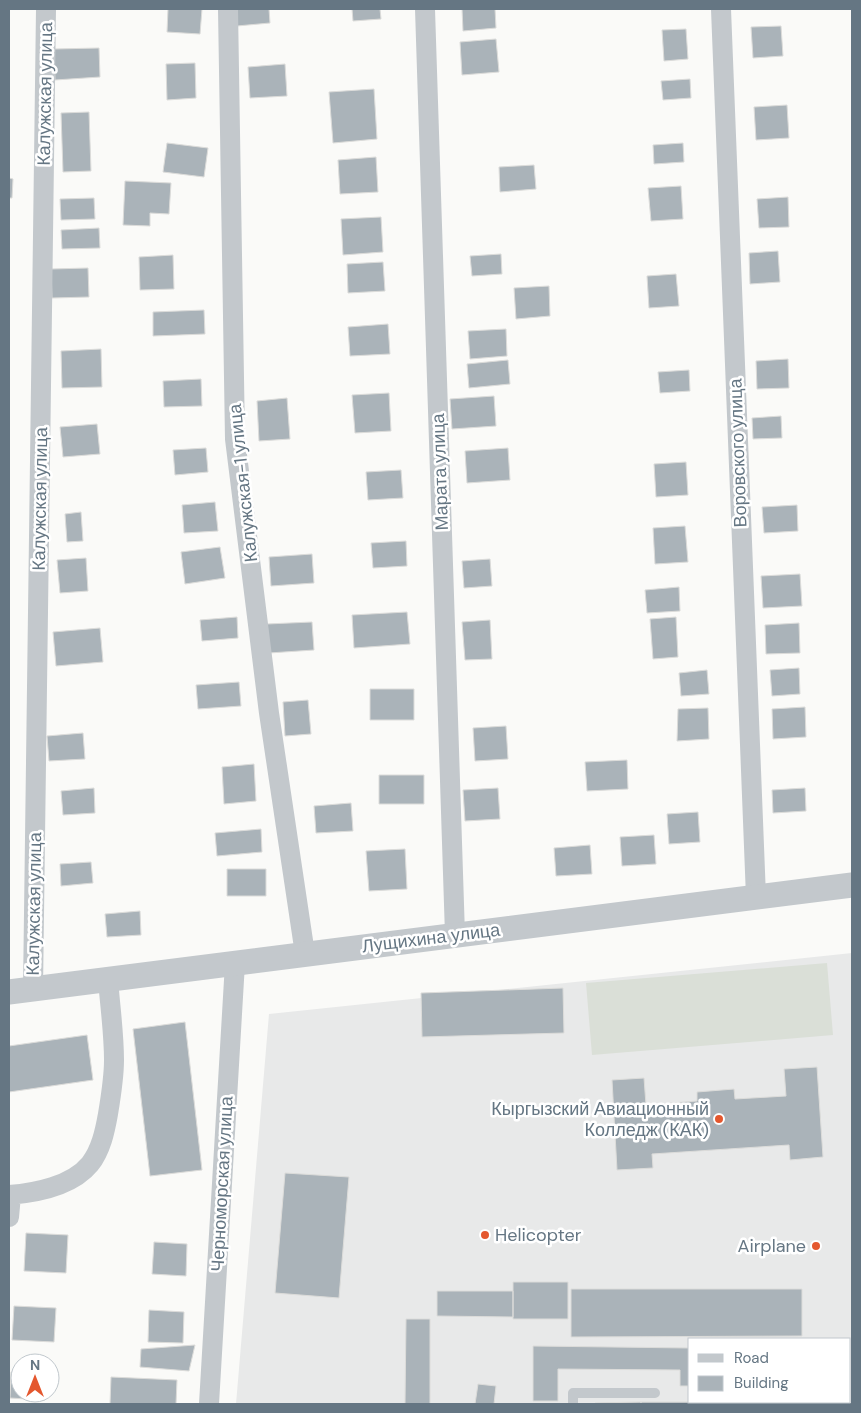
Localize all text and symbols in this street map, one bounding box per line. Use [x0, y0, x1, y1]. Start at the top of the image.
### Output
street label: Калужская улица [32, 21, 58, 166]
street label: Воровского улица [723, 377, 753, 528]
street label: Калужская-1 улица [223, 402, 263, 563]
street label: Марата улица [426, 412, 454, 531]
street label: Калужская улица [27, 426, 53, 571]
street label: Калужская улица [21, 831, 47, 976]
street label: Лущихина улица [360, 917, 503, 958]
street label: Черноморская улица [205, 1095, 239, 1272]
place label: Кыргызский Авиационный Колледж (КАК) [491, 1097, 709, 1142]
marker: Кыргызский Авиационный Колледж (КАК) [713, 1113, 725, 1125]
place label: Helicopter [495, 1223, 582, 1247]
marker: Helicopter [479, 1229, 491, 1241]
place label: Airplane [737, 1234, 806, 1258]
marker: Airplane [810, 1240, 822, 1252]
legend [688, 1338, 851, 1403]
text: Road [734, 1348, 769, 1368]
north arrow [10, 1353, 60, 1403]
text: N [30, 1356, 40, 1374]
text: Building [734, 1373, 789, 1393]

